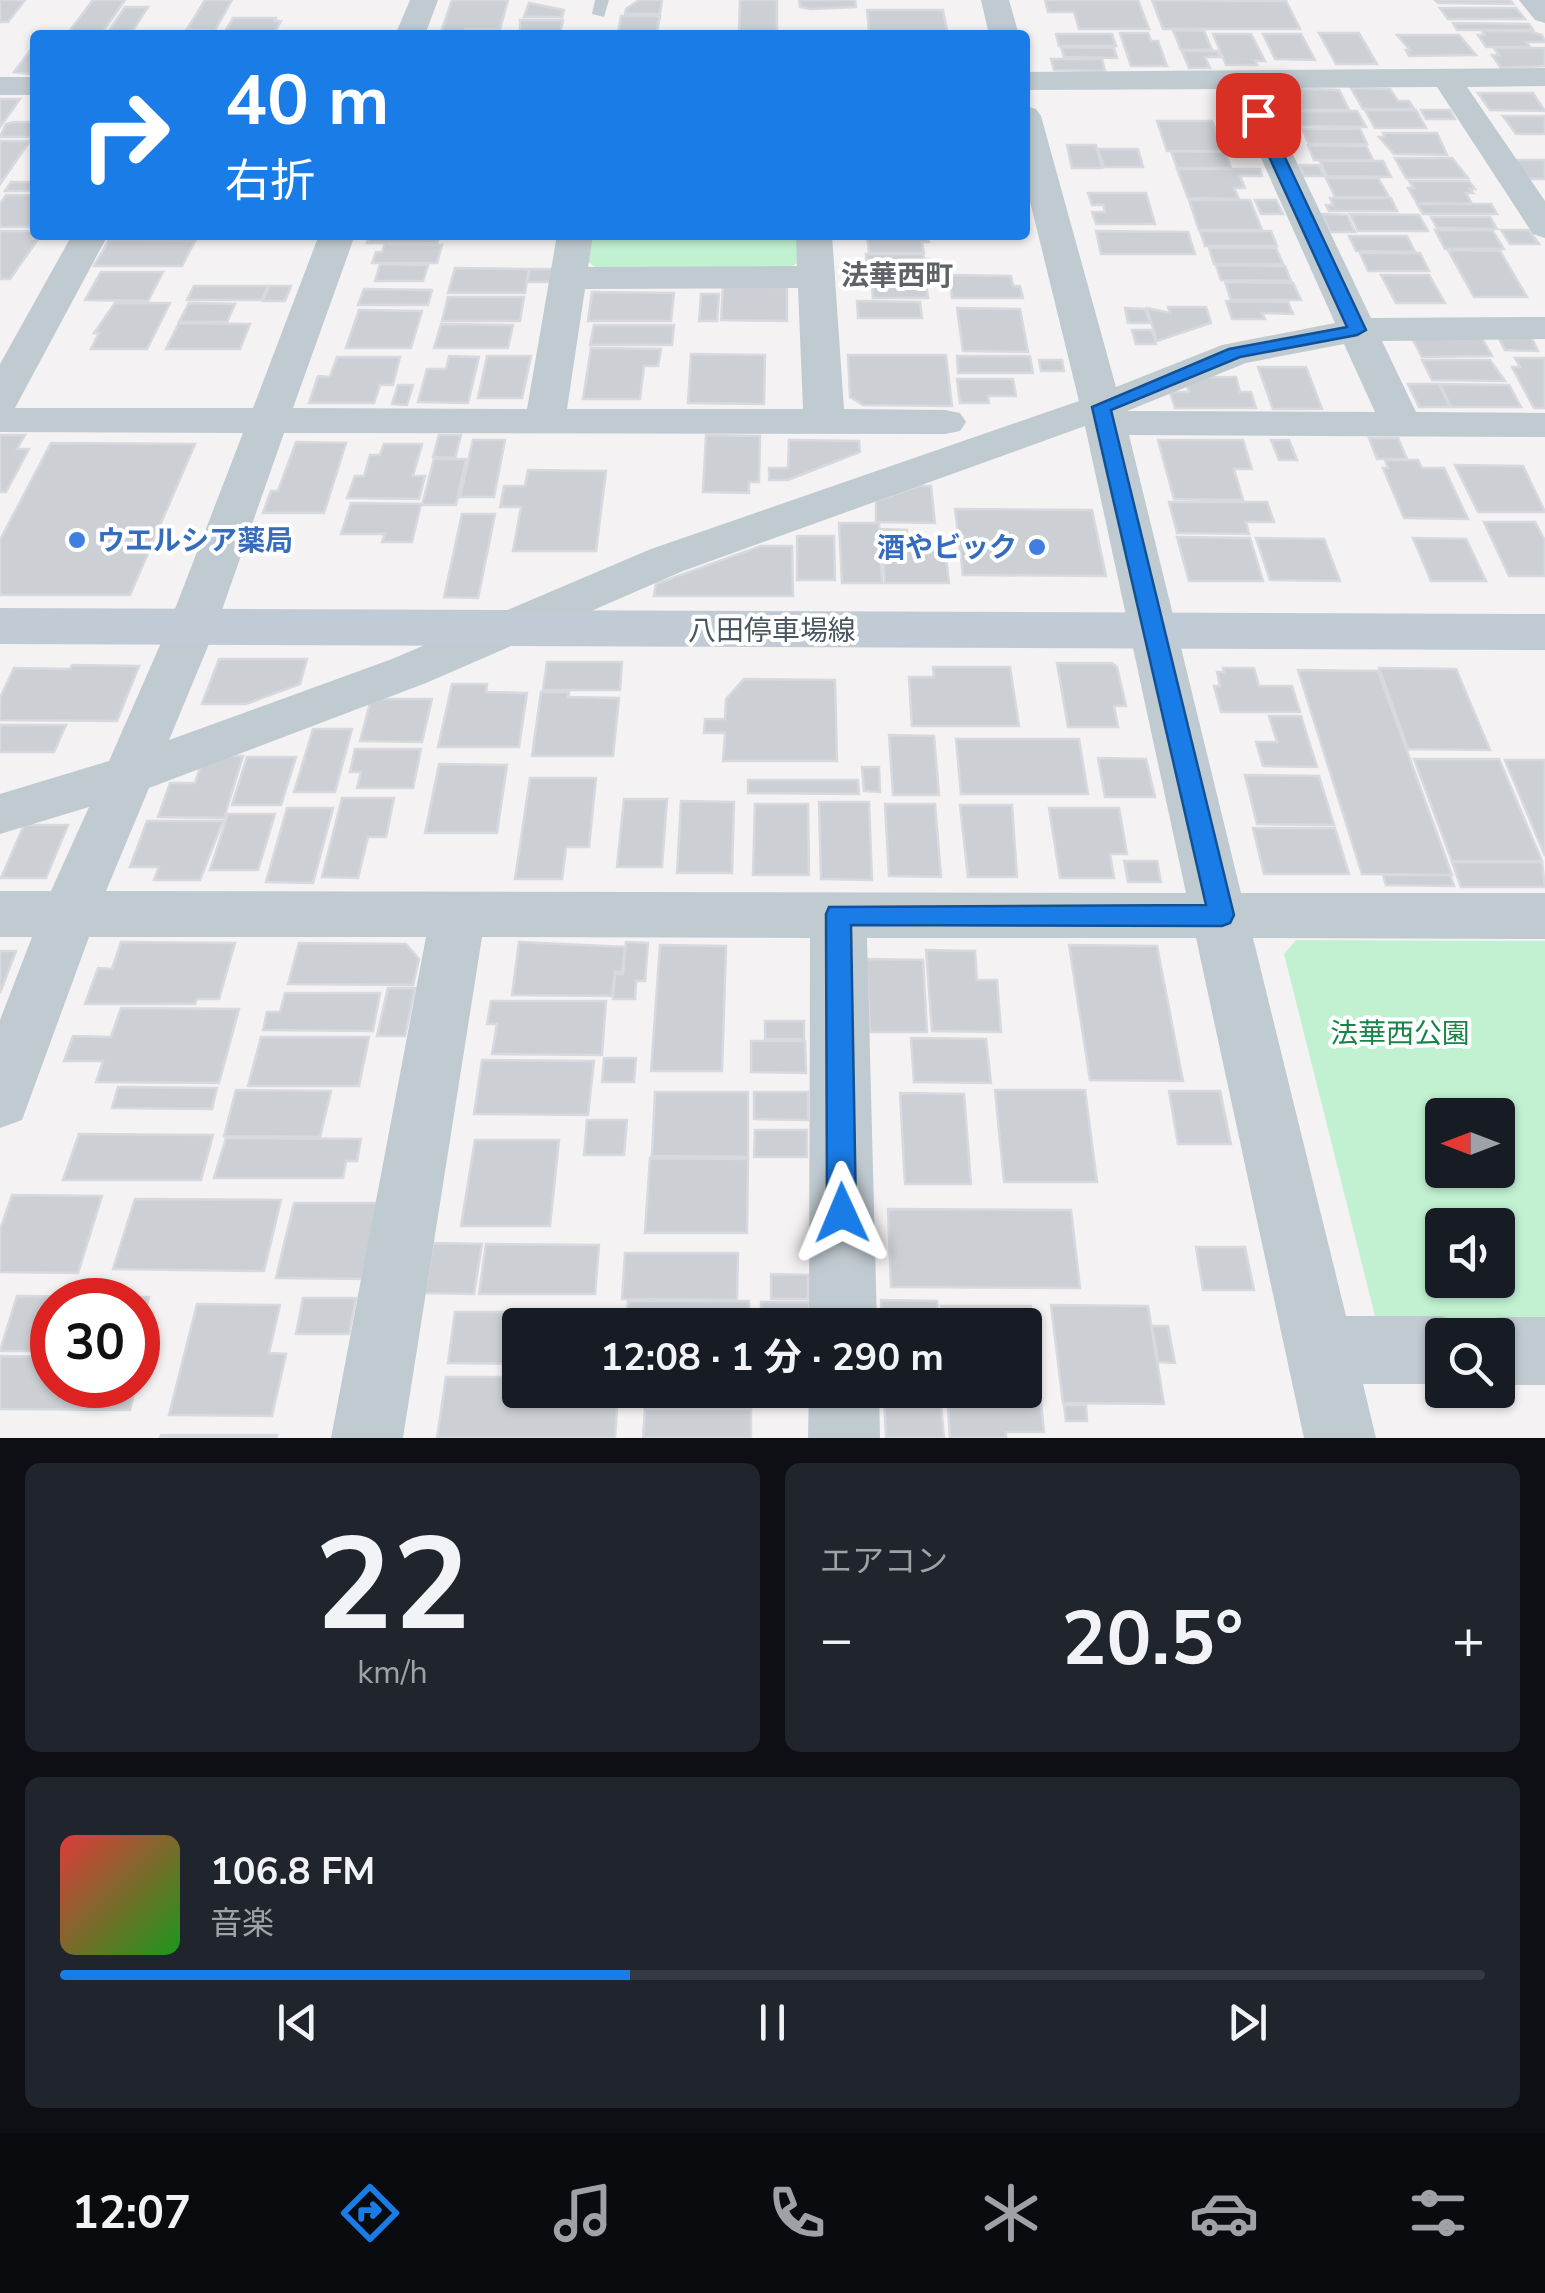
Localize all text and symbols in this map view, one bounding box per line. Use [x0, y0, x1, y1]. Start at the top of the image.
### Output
text: 40 m [225, 53, 389, 149]
icon: right [60, 70, 190, 200]
pin [1216, 73, 1301, 158]
icon: arrive [1231, 88, 1286, 143]
text: 右折 [225, 151, 315, 212]
district label: 法華西町 [841, 257, 953, 295]
place label: ウエルシア薬局 [97, 522, 293, 560]
marker: ウエルシア薬局 [66, 529, 88, 551]
place label: 酒やビック [877, 529, 1017, 567]
marker: 酒やビック [1026, 536, 1048, 558]
street label: 八田停車場線 [688, 612, 856, 650]
park label: 法華西公園 [1330, 1015, 1470, 1053]
north arrow [1425, 1098, 1515, 1188]
map controls [1425, 1098, 1515, 1408]
position arrow [790, 1161, 894, 1265]
button: sound [1425, 1208, 1515, 1298]
speed limit sign: 30 [30, 1278, 160, 1408]
button: search [1425, 1318, 1515, 1408]
text: 12:08 · 1 分 · 290 m [600, 1332, 944, 1383]
text: 22 [314, 1497, 471, 1674]
text: エアコン [820, 1540, 948, 1583]
text: 20.5° [1061, 1588, 1244, 1690]
text: − [820, 1602, 853, 1677]
text: + [1452, 1602, 1485, 1677]
text: km/h [357, 1651, 428, 1694]
text: 106.8 FM [210, 1846, 375, 1897]
text: 音楽 [210, 1902, 274, 1945]
icon: previous [270, 1995, 325, 2050]
icon: pause [745, 1995, 800, 2050]
icon: next [1220, 1995, 1275, 2050]
icon: directions [335, 2178, 405, 2248]
icon: music [548, 2178, 618, 2248]
icon: phone [762, 2178, 832, 2248]
icon: climate [976, 2178, 1046, 2248]
icon: car [1189, 2178, 1259, 2248]
icon: filters [1403, 2178, 1473, 2248]
text: 12:07 [72, 2183, 191, 2244]

